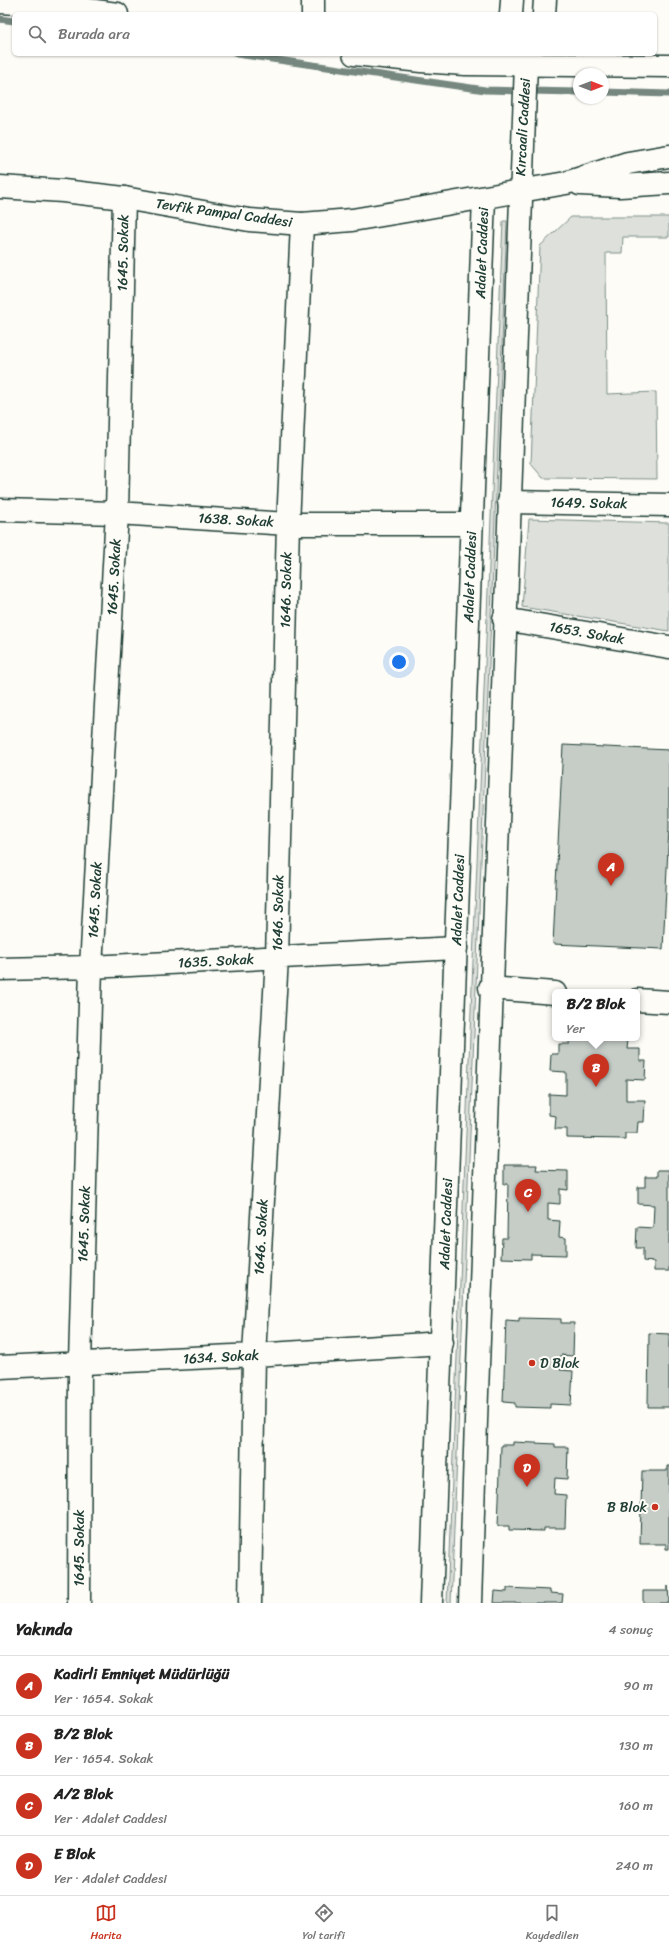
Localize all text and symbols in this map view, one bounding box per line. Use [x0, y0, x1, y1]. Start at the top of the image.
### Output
search box [12, 12, 657, 56]
text: Burada ara [58, 21, 130, 47]
icon: search [26, 23, 48, 45]
north arrow [573, 68, 609, 104]
street label: Kırcaali Caddesi [508, 76, 538, 177]
street label: Tevfik Pampal Caddesi [154, 191, 295, 235]
street label: Adalet Caddesi [468, 206, 496, 300]
street label: 1645. Sokak [110, 214, 136, 292]
street label: 1649. Sokak [550, 490, 628, 516]
street label: 1638. Sokak [198, 506, 275, 534]
street label: Adalet Caddesi [456, 530, 484, 624]
street label: 1645. Sokak [100, 537, 129, 616]
street label: 1646. Sokak [273, 551, 299, 628]
street label: 1653. Sokak [547, 614, 627, 652]
your location [389, 652, 409, 672]
street label: Adalet Caddesi [444, 853, 472, 947]
pin: A [598, 853, 624, 886]
street label: 1645. Sokak [81, 860, 110, 939]
street label: 1646. Sokak [265, 874, 291, 951]
street label: 1635. Sokak [177, 947, 255, 975]
popup [552, 989, 640, 1041]
text: B/2 Blok [567, 991, 625, 1017]
text: Yer [567, 1017, 584, 1040]
pin: B [583, 1054, 609, 1087]
street label: Adalet Caddesi [432, 1177, 460, 1271]
pin: C [515, 1179, 541, 1212]
street label: 1645. Sokak [70, 1185, 98, 1263]
street label: 1646. Sokak [247, 1198, 276, 1276]
street label: 1634. Sokak [182, 1342, 260, 1371]
place label: D Blok [540, 1351, 580, 1376]
marker: D Blok [527, 1358, 537, 1368]
pin: D [514, 1454, 540, 1487]
place label: B Blok [607, 1495, 648, 1520]
marker: B Blok [650, 1502, 660, 1512]
street label: 1645. Sokak [67, 1509, 92, 1586]
text: Yakında [16, 1614, 72, 1644]
text: 4 sonuç [608, 1618, 653, 1641]
text: Kadirli Emniyet Müdürlüğü [54, 1661, 229, 1687]
text: A [25, 1674, 33, 1697]
text: 90 m [623, 1674, 653, 1697]
text: Yer · 1654. Sokak [54, 1687, 153, 1710]
text: B/2 Blok [54, 1721, 113, 1747]
text: B [25, 1734, 33, 1757]
text: 130 m [619, 1734, 653, 1757]
text: Yer · 1654. Sokak [54, 1747, 153, 1770]
text: A/2 Blok [54, 1781, 113, 1807]
text: C [25, 1794, 33, 1817]
text: 160 m [618, 1794, 653, 1817]
text: Yer · Adalet Caddesi [54, 1807, 167, 1830]
text: E Blok [54, 1841, 96, 1867]
text: D [25, 1854, 33, 1877]
text: 240 m [616, 1854, 653, 1877]
text: Yer · Adalet Caddesi [54, 1867, 167, 1890]
tab: Harita [90, 1902, 122, 1945]
tab: Yol tarifi [302, 1902, 345, 1945]
tab: Kaydedilen [526, 1902, 579, 1945]

